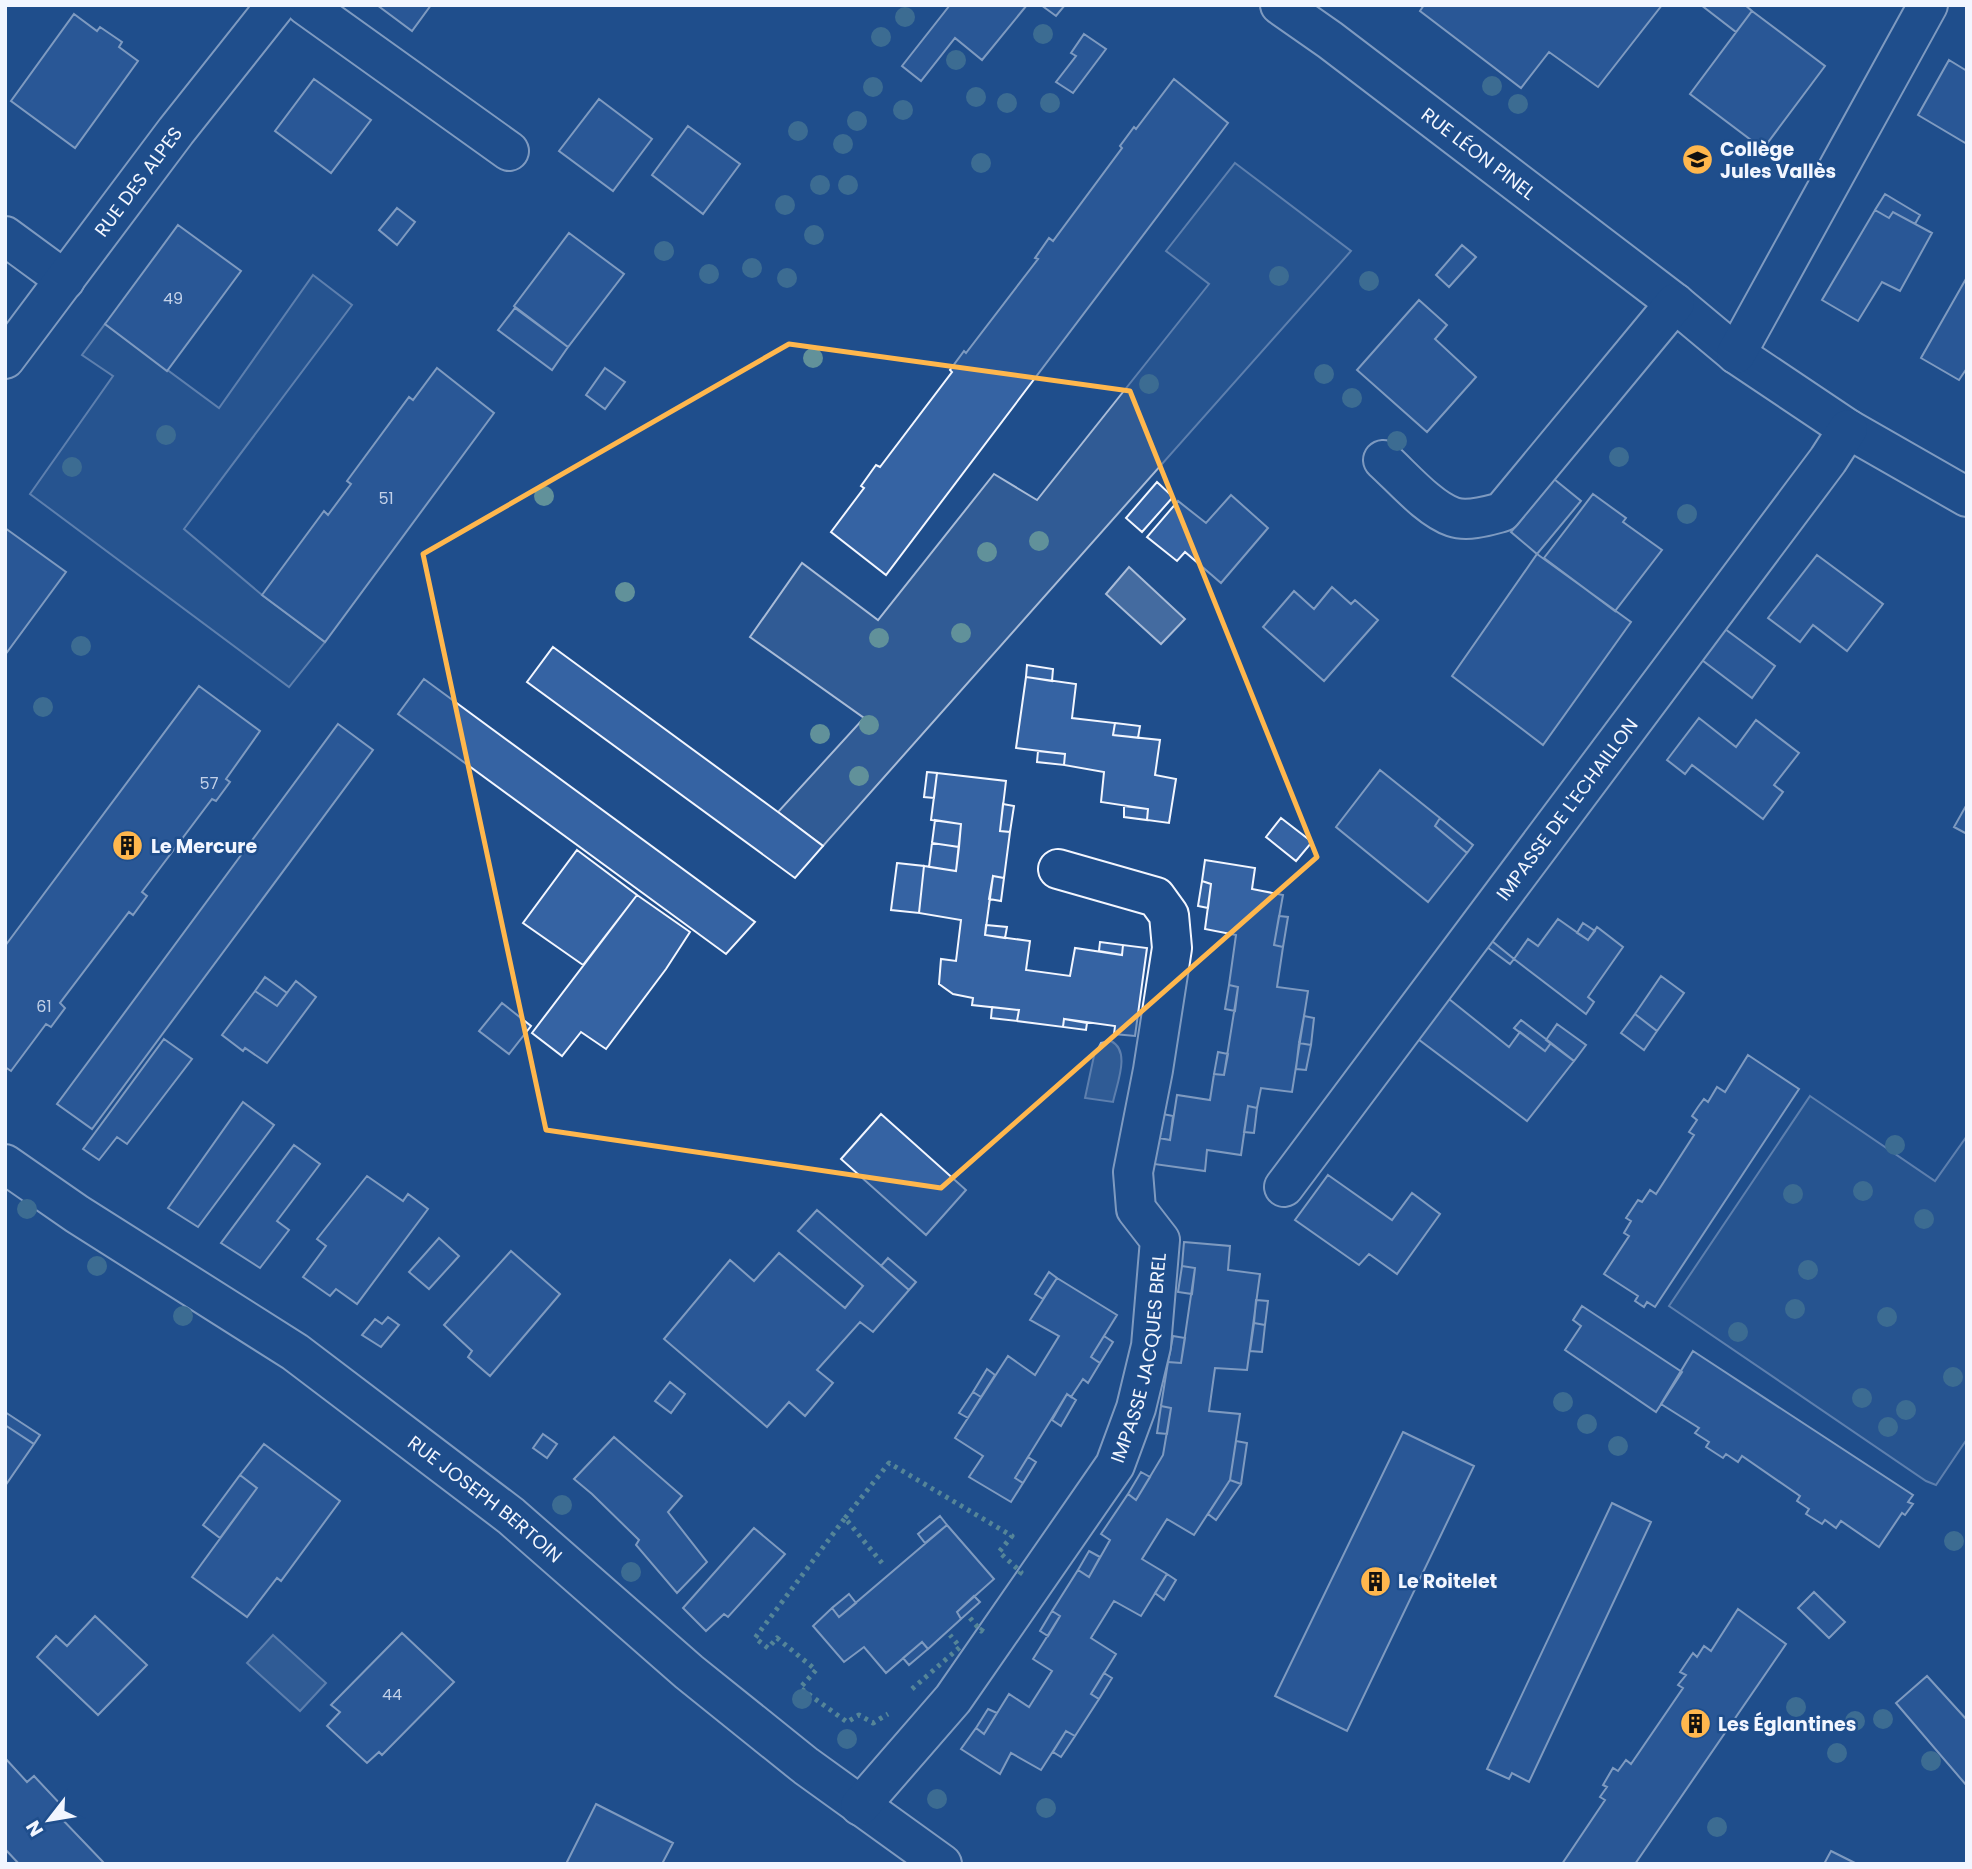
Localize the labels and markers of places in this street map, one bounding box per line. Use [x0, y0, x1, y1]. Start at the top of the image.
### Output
place label: Collège Jules Vallès [1720, 136, 1836, 185]
school or university icon: Collège Jules Vallès [1680, 143, 1714, 177]
building icon: Le Mercure [111, 829, 145, 863]
place label: Le Mercure [151, 833, 258, 860]
building icon: Le Roitelet [1358, 1564, 1392, 1598]
place label: Le Roitelet [1398, 1568, 1498, 1595]
building icon: Les Églantines [1678, 1707, 1712, 1741]
place label: Les Églantines [1718, 1711, 1856, 1738]

